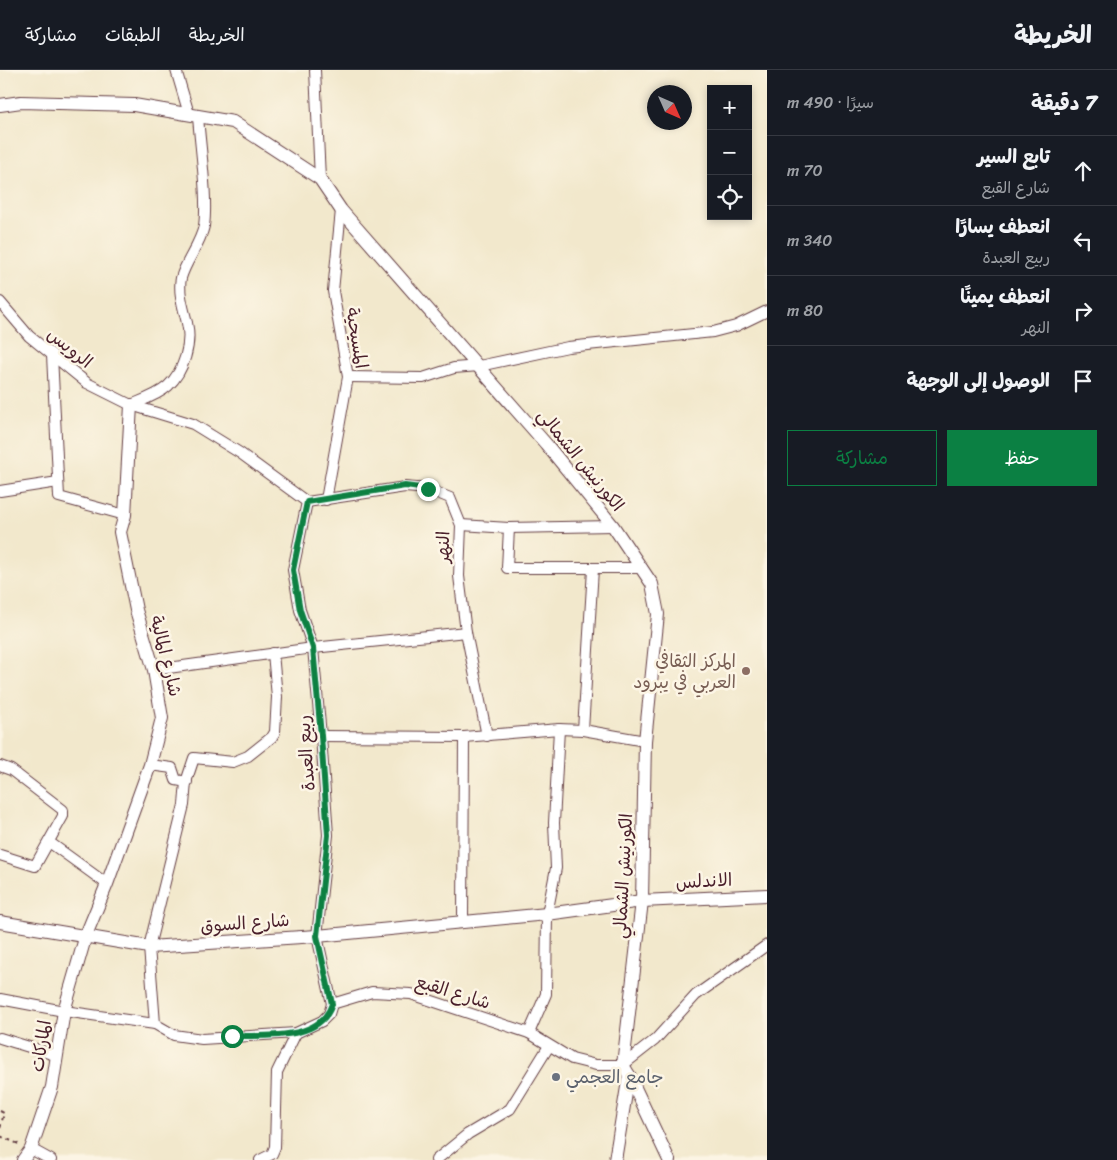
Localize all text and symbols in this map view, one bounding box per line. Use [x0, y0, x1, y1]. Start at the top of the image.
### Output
text: الخريطة [1014, 14, 1092, 56]
text: مشاركة [25, 19, 77, 51]
text: الطبقات [105, 19, 161, 51]
text: الخريطة [189, 19, 245, 51]
text: 7 دقيقة [1031, 84, 1097, 122]
north arrow [647, 85, 692, 130]
map controls [707, 85, 752, 220]
button: + [707, 85, 752, 130]
text: سيرًا · 490 m [787, 88, 874, 117]
button: − [707, 130, 752, 175]
text: تابع السير [977, 140, 1050, 173]
text: 70 m [787, 156, 823, 185]
icon: ahead [1069, 157, 1097, 185]
text: شارع القبع [981, 173, 1050, 202]
button: locate [707, 175, 752, 220]
text: انعطف يسارًا [955, 210, 1050, 243]
text: 340 m [787, 226, 832, 255]
icon: left [1069, 227, 1097, 255]
text: ربيع العبدة [982, 243, 1050, 272]
text: انعطف يمينًا [960, 280, 1050, 313]
text: 80 m [787, 296, 823, 325]
icon: right [1069, 297, 1097, 325]
street label: المسيحية [336, 305, 378, 371]
text: النهر [1022, 313, 1050, 342]
street label: الرويس [40, 319, 100, 377]
text: الوصول إلى الوجهة [907, 364, 1050, 397]
icon: arrive [1069, 367, 1097, 395]
street label: الكورنيش الشمالي [529, 401, 633, 519]
button: مشاركة [787, 430, 937, 486]
button: حفظ [947, 430, 1097, 486]
route end [417, 478, 440, 501]
street label: النهر [427, 531, 459, 565]
street label: شارع المالية [140, 612, 192, 700]
place label: المركز الثقافي العربي في يبرود [633, 645, 736, 698]
marker: المركز الثقافي العربي في يبرود [740, 665, 752, 677]
street label: ربيع العبدة [287, 714, 325, 792]
street label: الكورنيش الشمالي [604, 812, 642, 940]
street label: الاندلس [675, 864, 733, 898]
street label: شارع السوق [199, 904, 291, 942]
street label: شارع القبع [411, 965, 495, 1019]
street label: الماركات [21, 1018, 61, 1074]
route start [221, 1025, 244, 1048]
place label: جامع العجمي [566, 1061, 664, 1093]
marker: جامع العجمي [550, 1071, 562, 1083]

